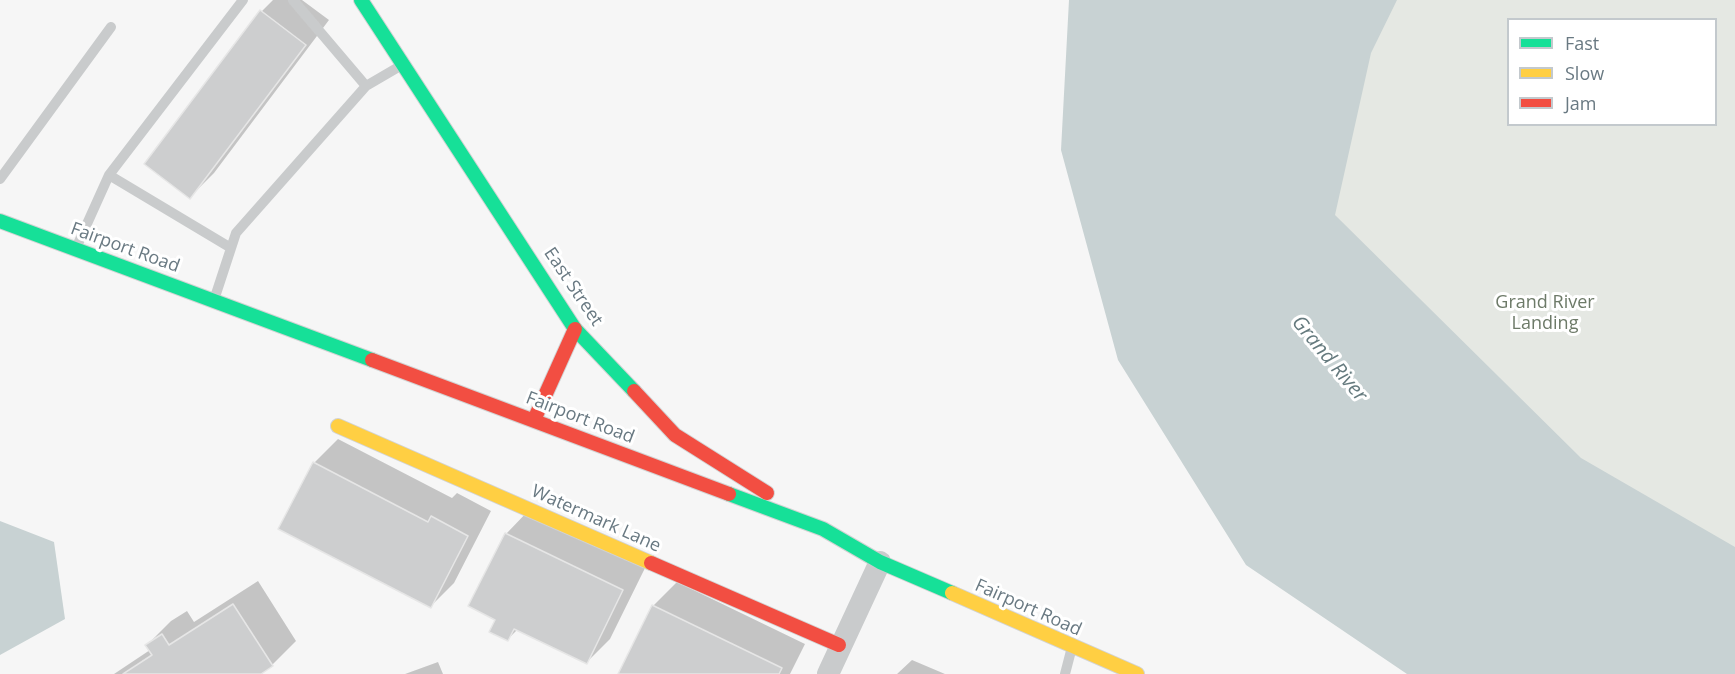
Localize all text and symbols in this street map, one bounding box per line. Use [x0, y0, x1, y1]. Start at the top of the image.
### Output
legend [1507, 18, 1717, 126]
text: Fast [1565, 31, 1599, 55]
text: Slow [1565, 61, 1604, 85]
text: Jam [1565, 91, 1597, 115]
street label: Fairport Road [68, 218, 182, 278]
street label: East Street [539, 244, 607, 330]
park label: Grand River Landing [1495, 292, 1595, 334]
water label: Grand River [1286, 311, 1372, 407]
street label: Fairport Road [523, 387, 637, 449]
street label: Watermark Lane [528, 481, 664, 557]
street label: Fairport Road [971, 575, 1085, 641]

